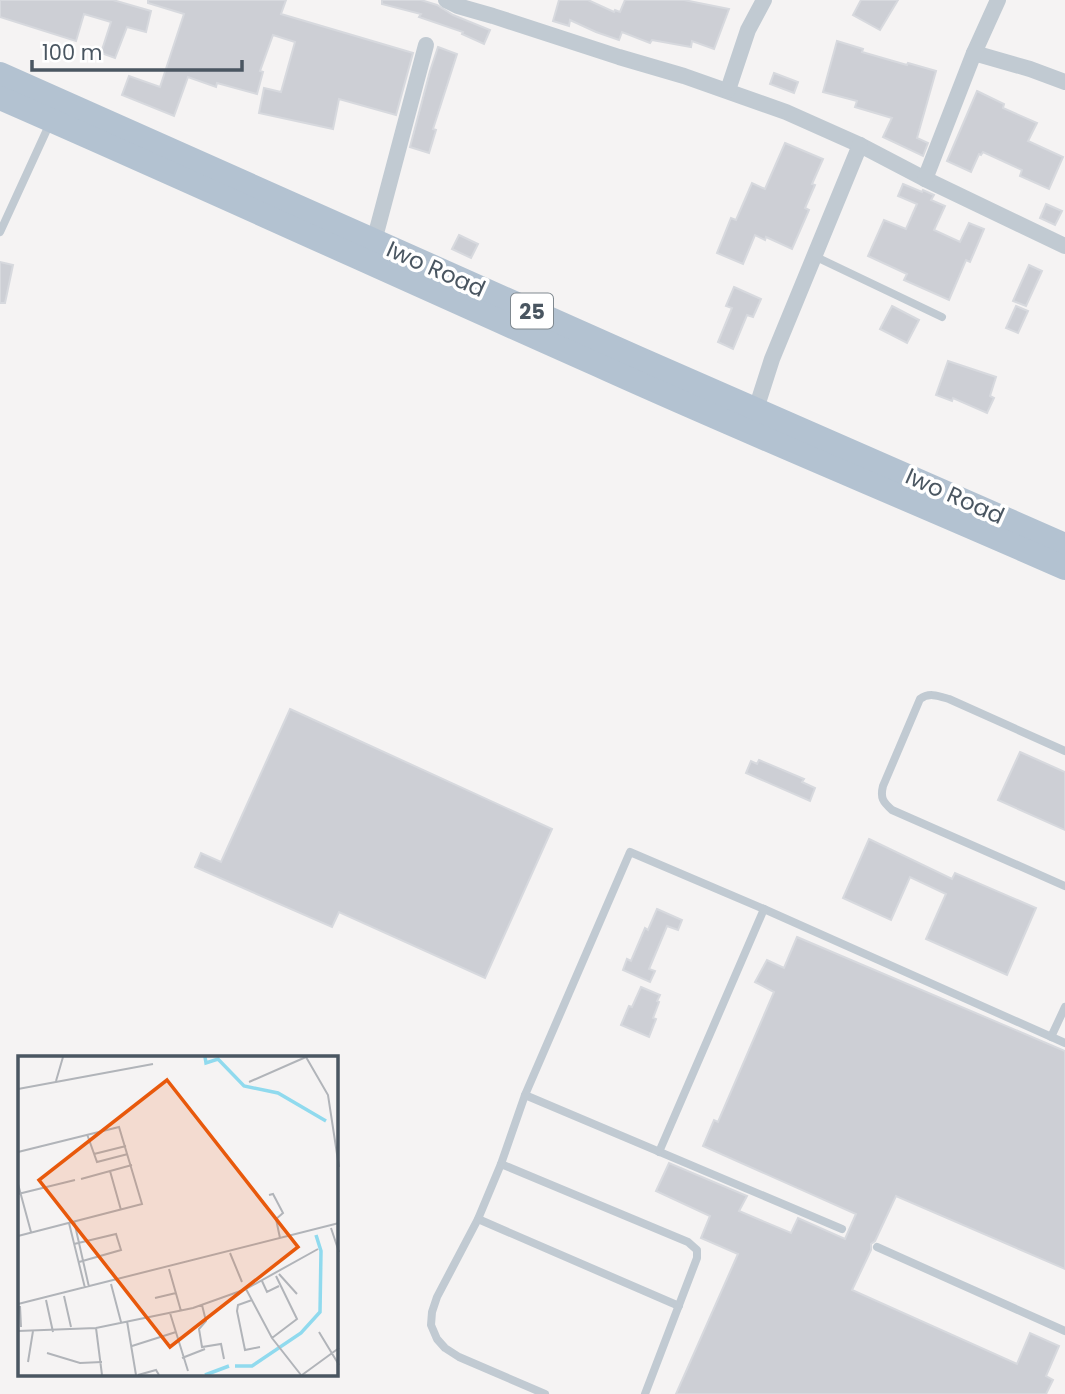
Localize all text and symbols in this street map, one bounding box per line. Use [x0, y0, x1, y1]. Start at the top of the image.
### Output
scale bar [32, 28, 242, 72]
text: 100 m [42, 38, 102, 67]
street label: Iwo Road [381, 233, 491, 305]
road number: 25 [511, 294, 553, 328]
street label: Iwo Road [900, 460, 1010, 532]
inset map [18, 1056, 338, 1376]

